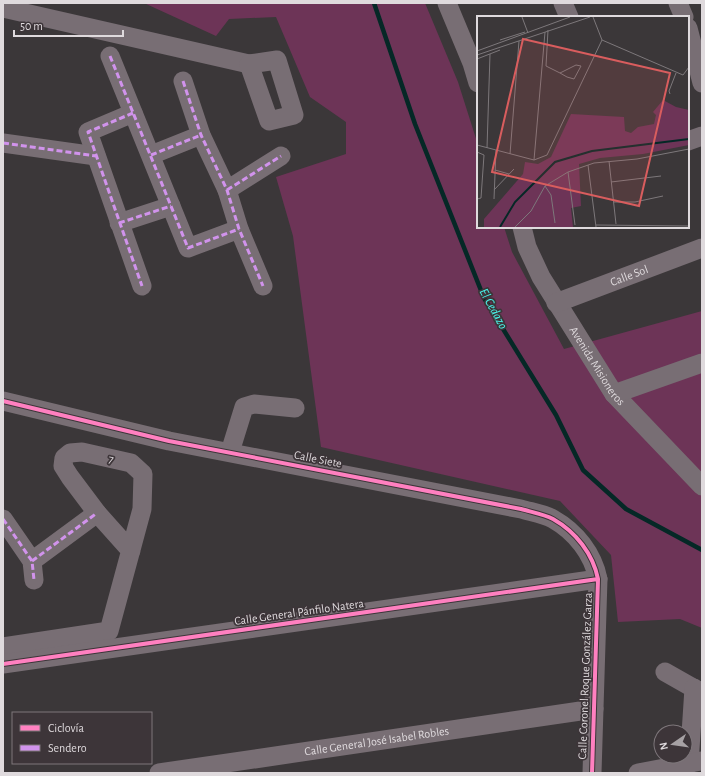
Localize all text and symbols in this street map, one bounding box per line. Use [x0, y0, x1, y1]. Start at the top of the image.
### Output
scale bar [14, 12, 123, 38]
inset map [477, 16, 689, 228]
text: 50 m [20, 20, 43, 32]
street label: Calle Sol [608, 263, 650, 288]
water label: El Cedazo [477, 286, 509, 332]
street label: Avenida Misioneros [567, 324, 627, 408]
street label: Calle Siete [293, 448, 343, 470]
street label: 7 [107, 453, 115, 465]
street label: Calle Coronel Roque González Garza [576, 592, 594, 760]
street label: Calle General Pánfilo Natera [233, 597, 365, 627]
legend [12, 712, 152, 764]
text: Ciclovía [48, 722, 84, 734]
street label: Calle General José Isabel Robles [304, 724, 450, 758]
north arrow [653, 724, 693, 764]
text: N [658, 741, 670, 751]
text: Sendero [48, 742, 87, 754]

